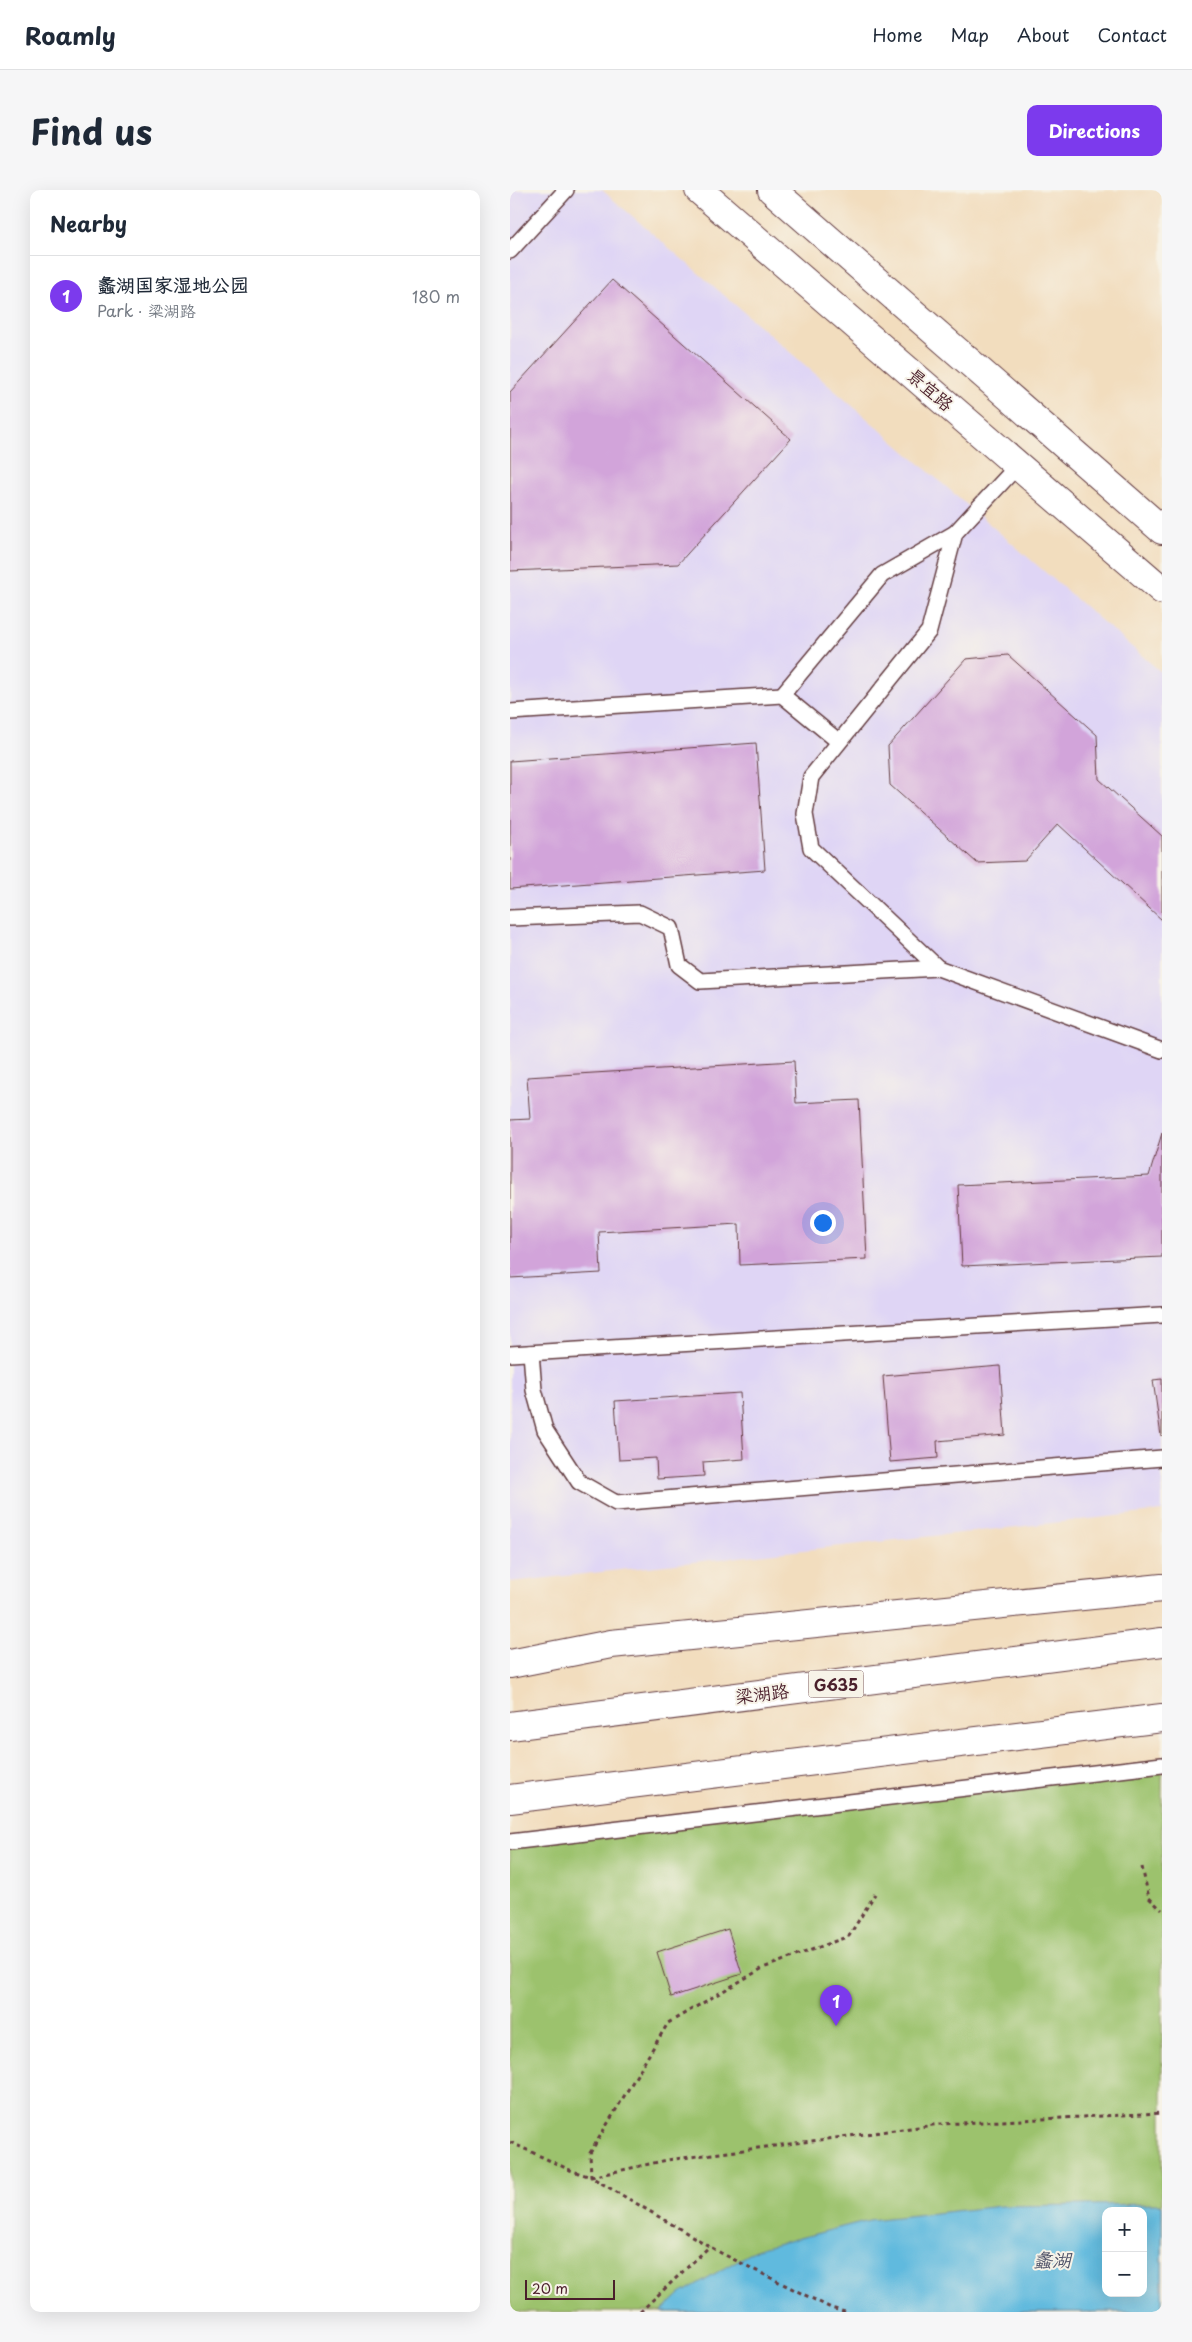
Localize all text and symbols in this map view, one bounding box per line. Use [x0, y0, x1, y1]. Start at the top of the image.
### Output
text: Roamly [25, 17, 116, 53]
text: Home [872, 21, 922, 48]
text: Map [950, 21, 989, 48]
text: About [1017, 21, 1069, 48]
text: Contact [1097, 21, 1167, 48]
text: Find us [30, 104, 152, 157]
button: Directions [1027, 105, 1162, 156]
text: Nearby [50, 207, 127, 239]
text: 蠡湖国家湿地公园 [97, 270, 249, 298]
text: 1 [62, 284, 70, 308]
text: 180 m [412, 284, 460, 308]
text: Park · 梁湖路 [97, 298, 196, 322]
street label: 景宜路 [902, 361, 960, 417]
your location [810, 1210, 836, 1236]
road number: G635 [808, 1670, 864, 1698]
street label: 梁湖路 [734, 1676, 790, 1710]
pin: 1 [820, 1985, 852, 2026]
map controls [1102, 2207, 1147, 2297]
button: + [1102, 2207, 1147, 2252]
water label: 蠡湖 [1033, 2245, 1073, 2273]
button: − [1102, 2252, 1147, 2297]
scale bar [525, 2277, 615, 2300]
text: 20 m [532, 2278, 568, 2299]

